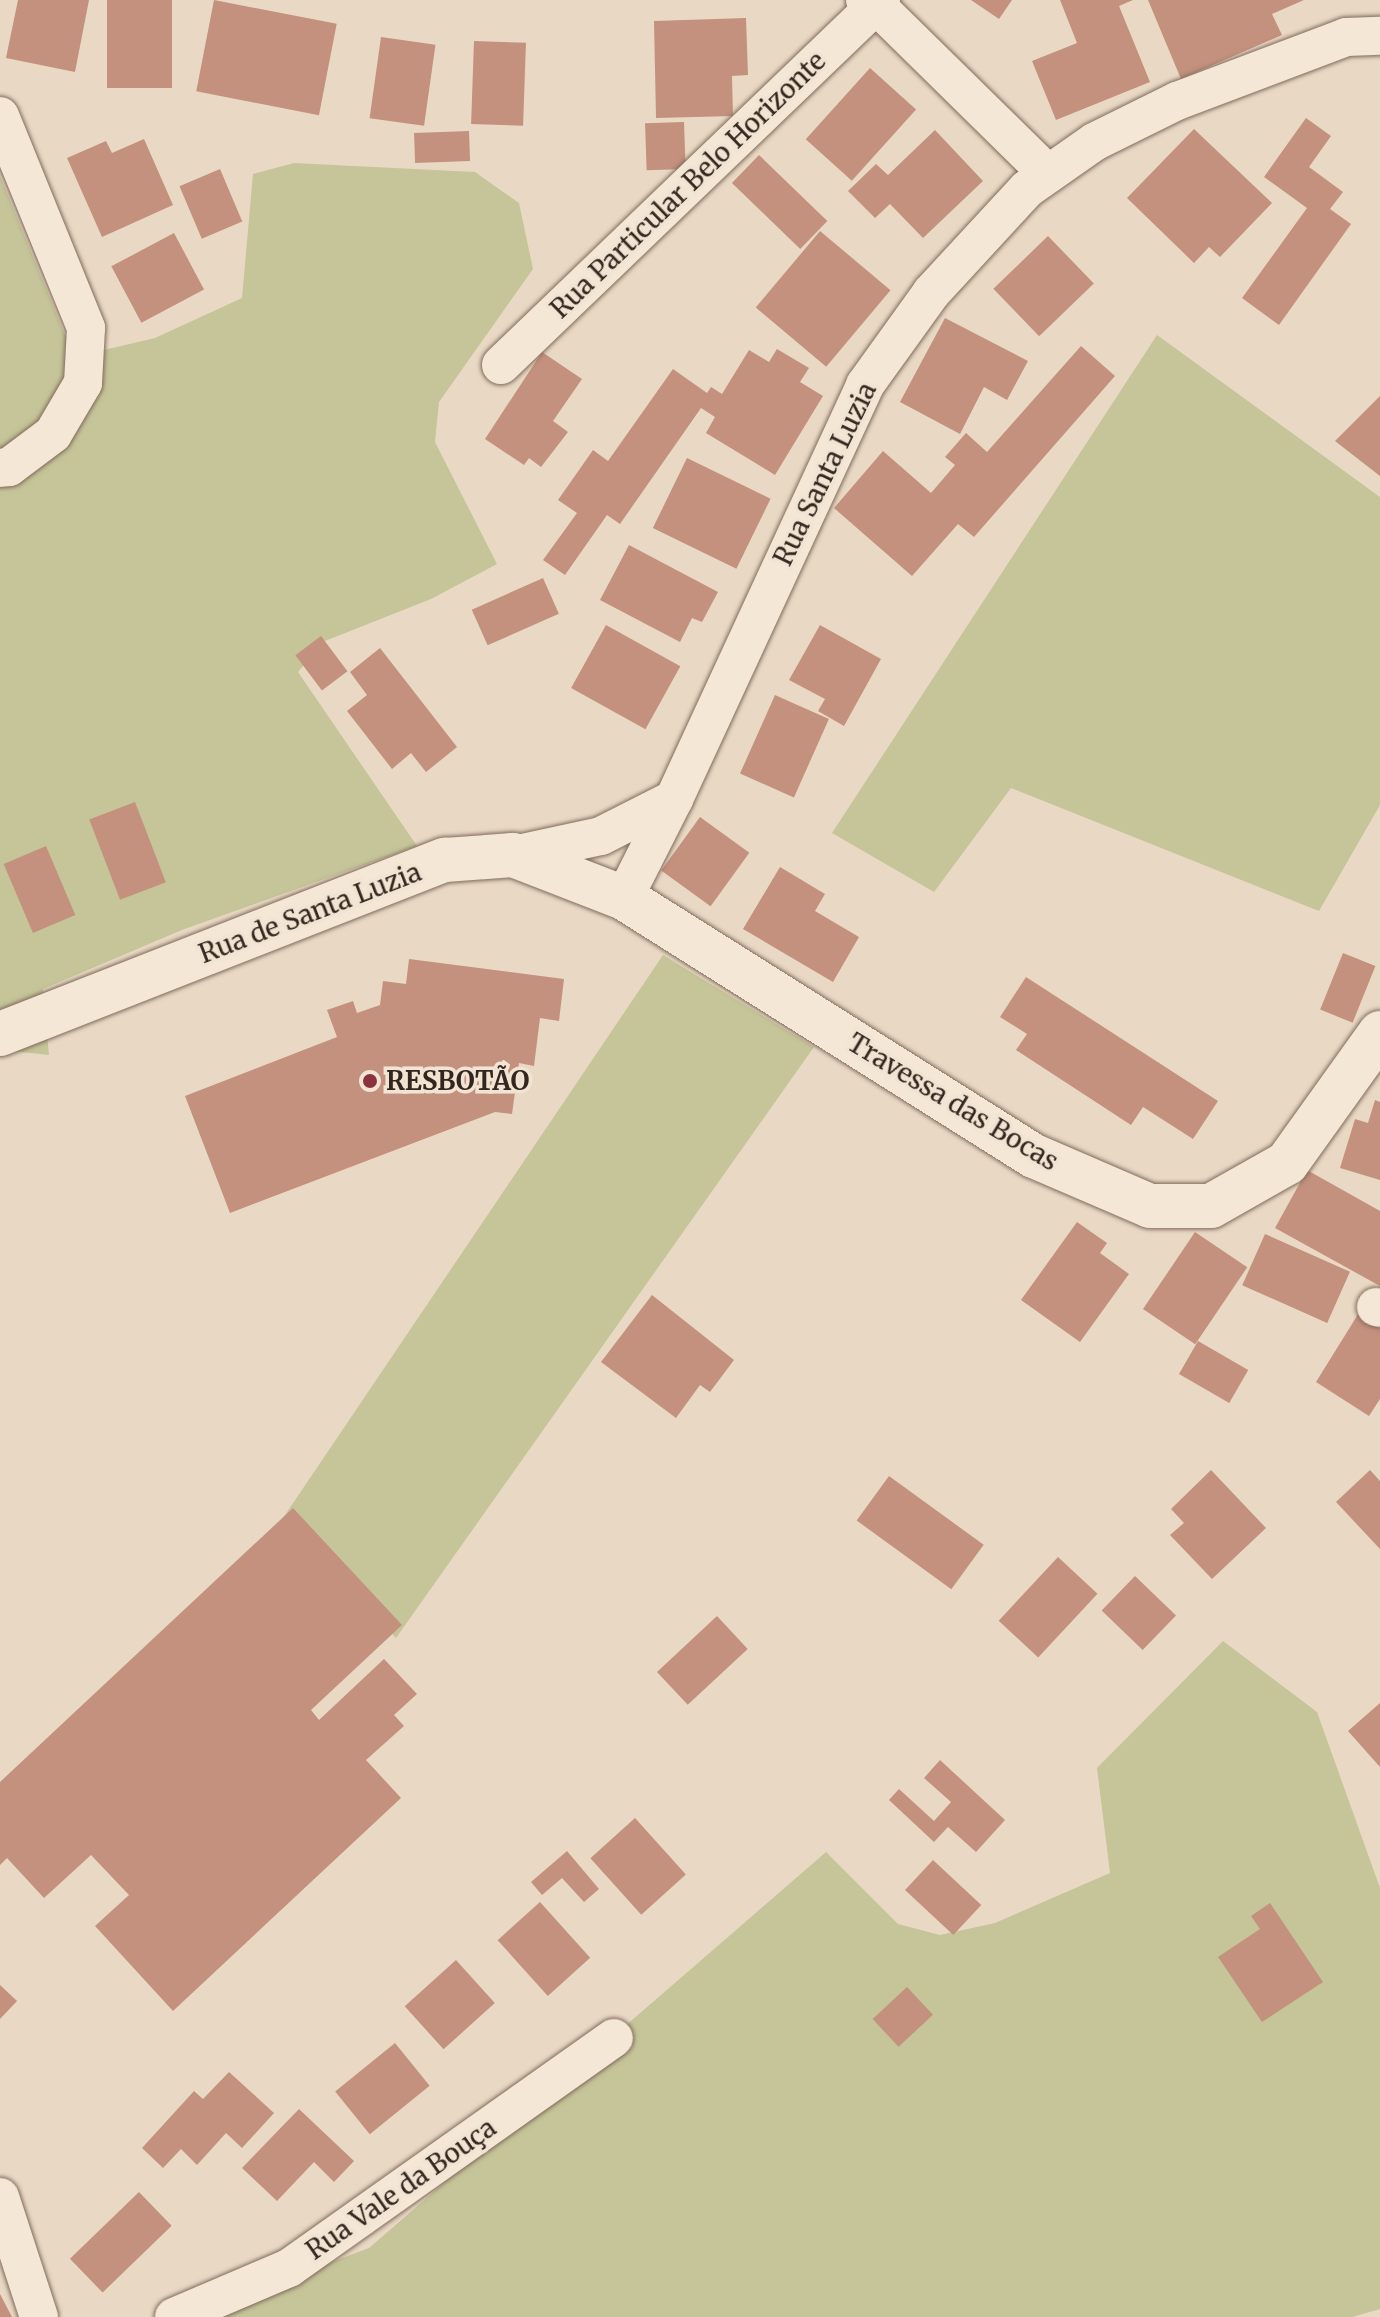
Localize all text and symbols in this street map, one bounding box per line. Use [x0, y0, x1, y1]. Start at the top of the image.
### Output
street label: Rua Particular Belo Horizonte [544, 45, 832, 325]
street label: Rua Santa Luzia [767, 377, 883, 571]
street label: Rua de Santa Luzia [195, 856, 425, 970]
street label: Travessa das Bocas [842, 1027, 1064, 1177]
place label: RESBOTÃO [386, 1065, 529, 1097]
marker: RESBOTÃO [361, 1072, 379, 1090]
street label: Rua Vale da Bouça [300, 2112, 502, 2266]

